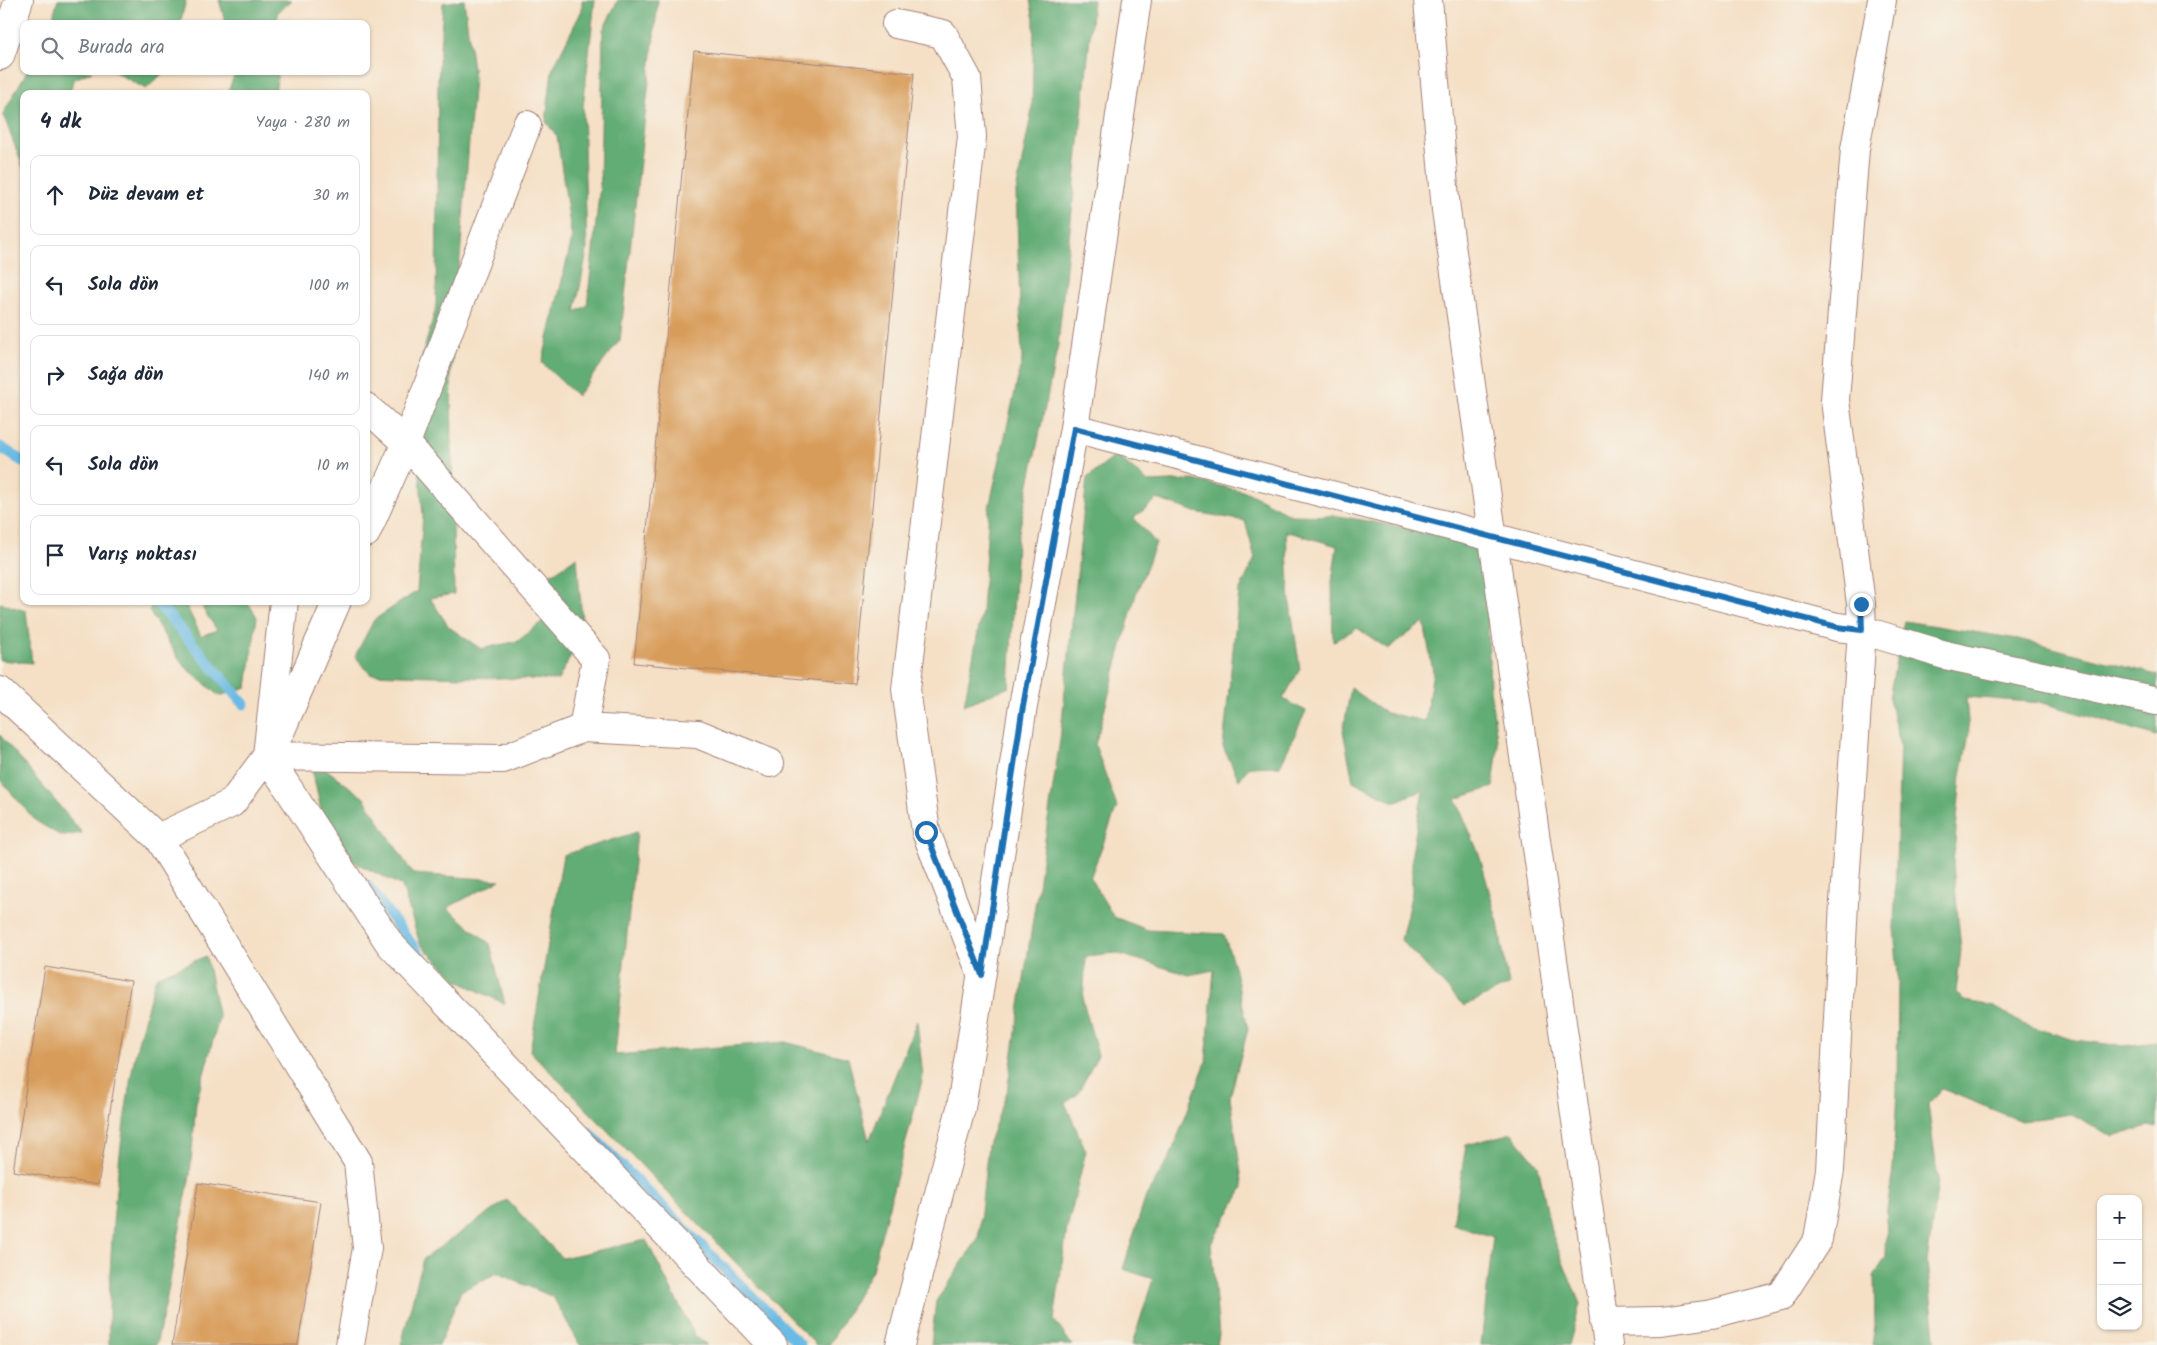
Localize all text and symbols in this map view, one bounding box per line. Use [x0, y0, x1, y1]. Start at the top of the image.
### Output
search box [20, 20, 370, 75]
text: Burada ara [78, 33, 165, 63]
icon: search [38, 34, 66, 62]
text: 4 dk [40, 106, 81, 139]
text: Yaya · 280 m [256, 110, 350, 135]
text: Düz devam et [88, 180, 204, 210]
icon: ahead [41, 181, 69, 209]
text: 30 m [313, 183, 349, 208]
text: Sola dön [88, 270, 159, 300]
icon: left [41, 271, 69, 299]
text: 100 m [309, 273, 349, 298]
text: Sağa dön [88, 360, 164, 390]
icon: right [41, 361, 69, 389]
text: 140 m [308, 363, 349, 388]
text: Sola dön [88, 450, 159, 480]
icon: left [41, 451, 69, 479]
text: 10 m [317, 453, 349, 478]
text: Varış noktası [88, 540, 196, 570]
icon: arrive [41, 541, 69, 569]
route end [1850, 593, 1873, 616]
route start [915, 821, 938, 844]
map controls [2097, 1195, 2142, 1330]
button: + [2097, 1195, 2142, 1240]
button: − [2097, 1240, 2142, 1285]
button: layers [2097, 1285, 2142, 1330]

